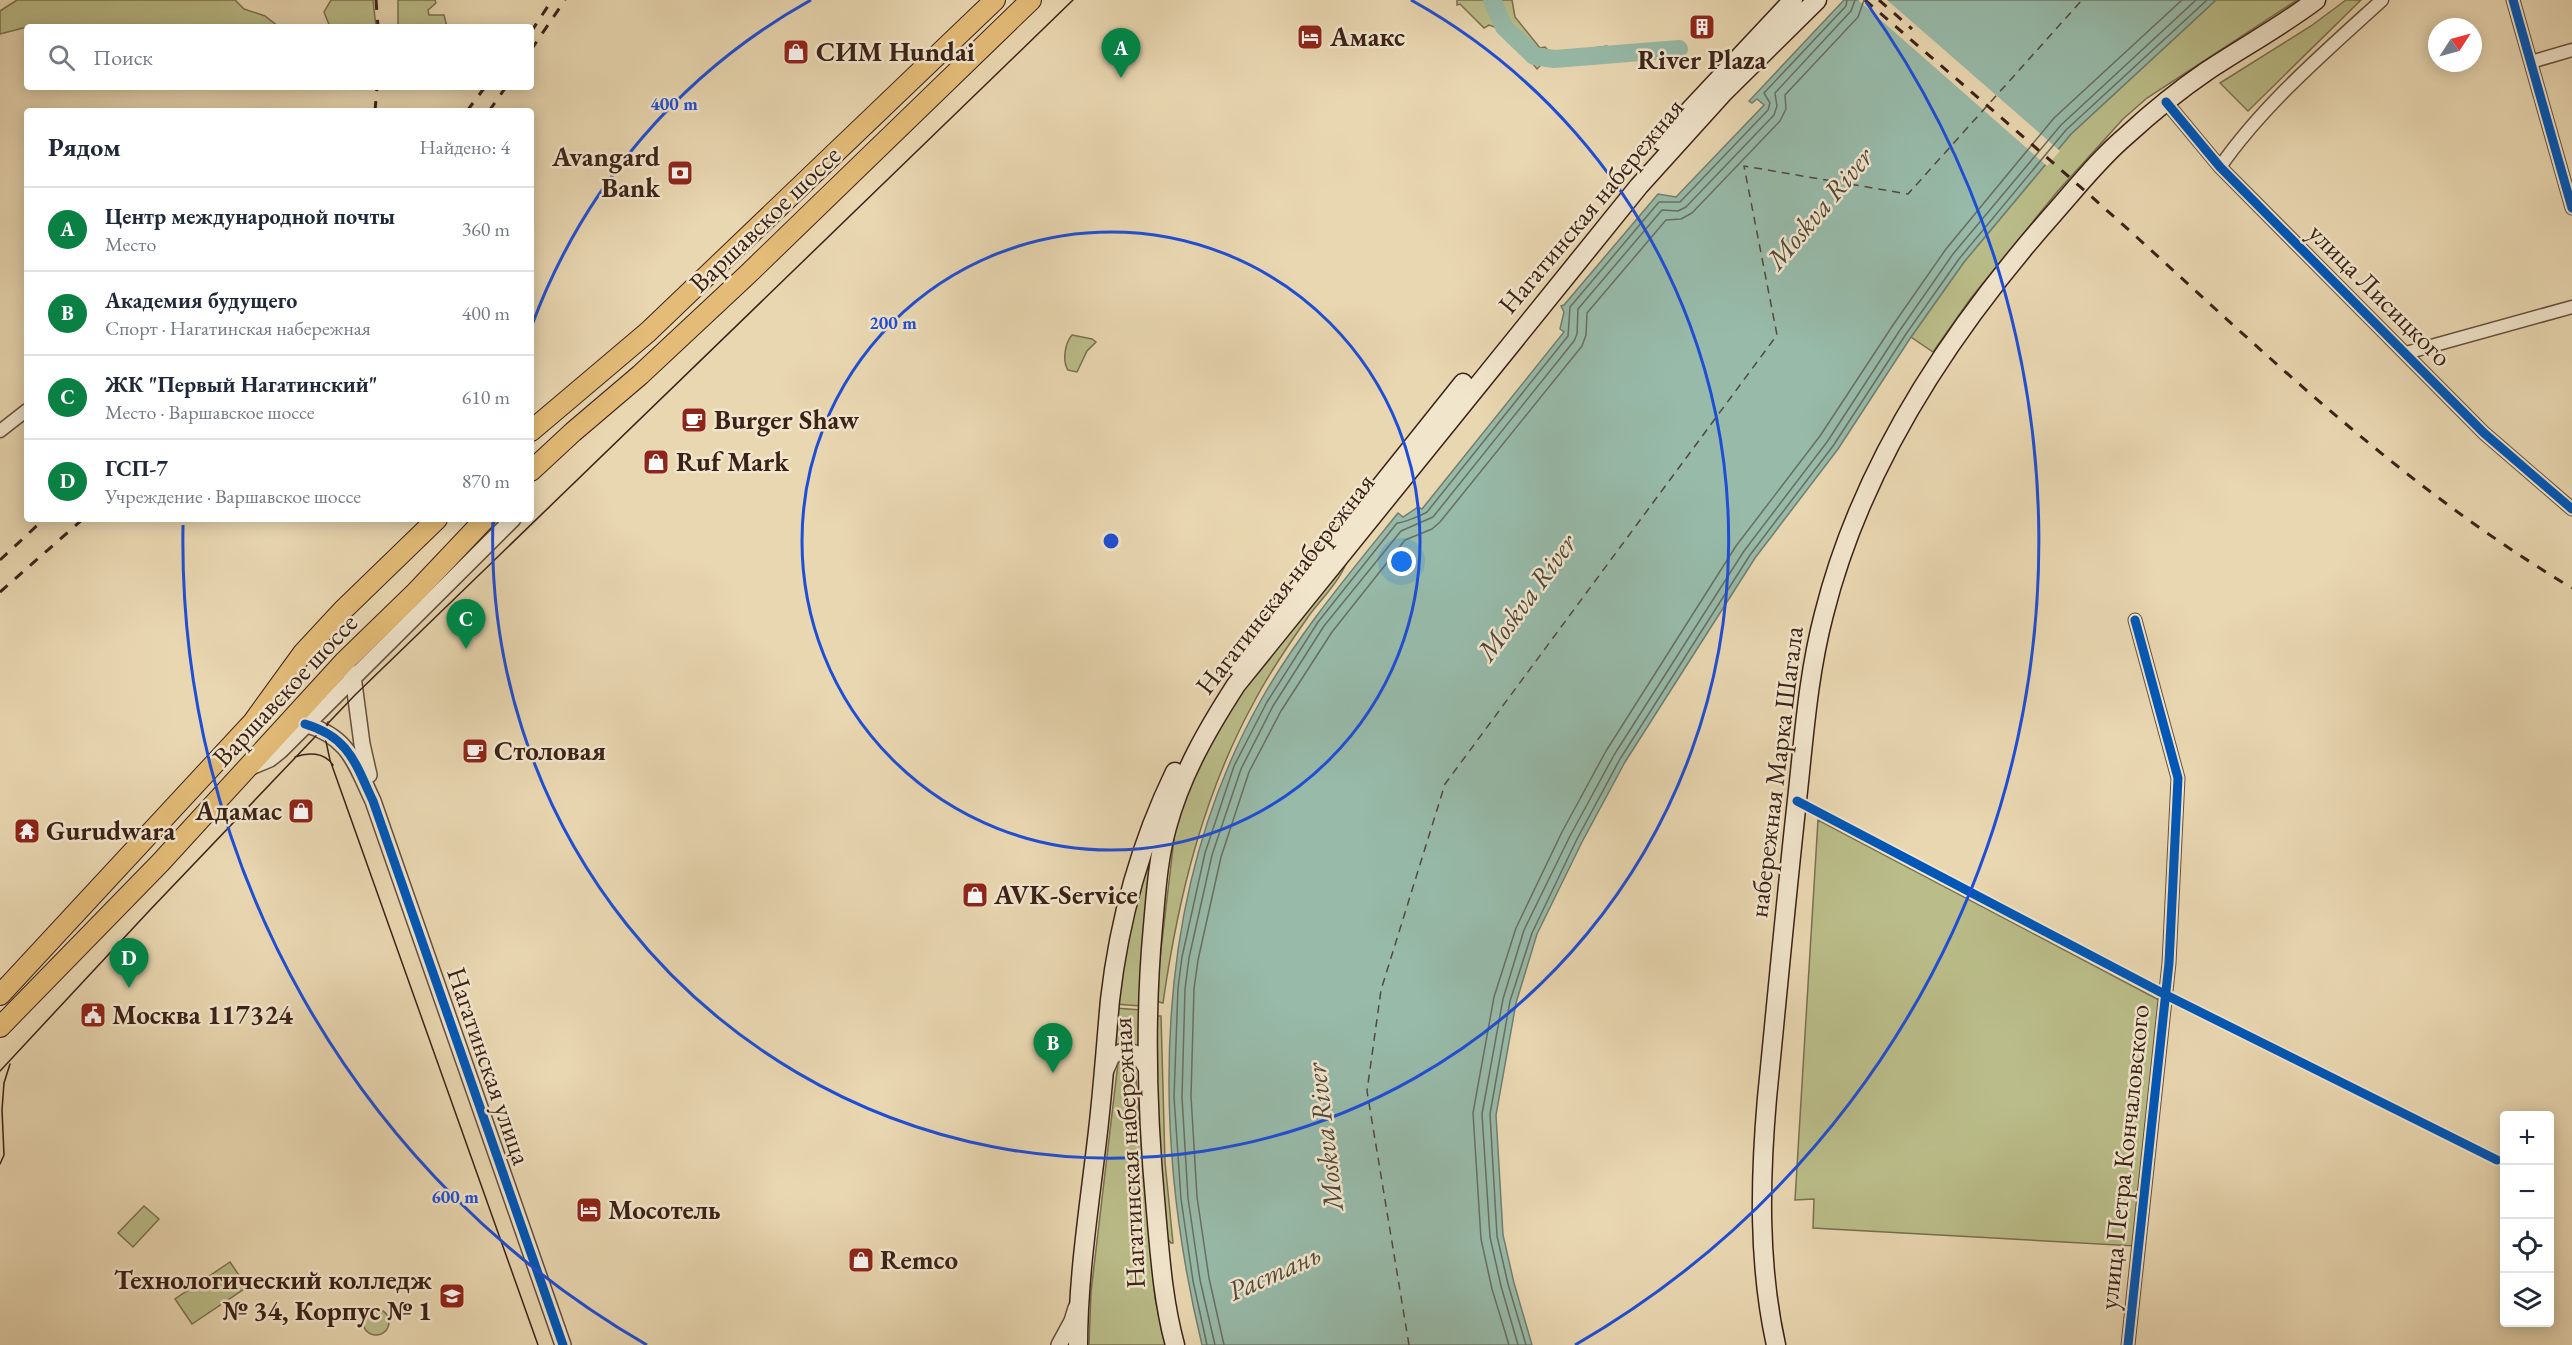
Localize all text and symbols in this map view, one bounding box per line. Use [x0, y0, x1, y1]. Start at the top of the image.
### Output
building icon: River Plaza [1687, 12, 1717, 42]
north arrow [2428, 18, 2482, 72]
place label: Амакс [1329, 19, 1405, 54]
hotel icon: Амакс [1295, 22, 1325, 52]
search box [24, 24, 534, 90]
pin: A [1102, 28, 1140, 78]
place label: СИМ Hundai [816, 34, 975, 69]
shop icon: СИМ Hundai [781, 37, 811, 67]
icon: search [45, 41, 78, 74]
place label: River Plaza [1638, 42, 1767, 77]
text: Поиск [93, 43, 153, 72]
street label: Нагатинская набережная [1490, 90, 1691, 321]
text: 400 m [650, 92, 698, 115]
text: Рядом [48, 130, 121, 164]
text: Найдено: 4 [419, 134, 510, 160]
street label: Варшавское шоссе [682, 138, 848, 300]
place label: Avangard Bank [551, 139, 661, 205]
water label: Moskva River [1756, 139, 1881, 278]
bank icon: Avangard Bank [665, 158, 695, 188]
text: Центр международной почты [105, 202, 395, 231]
street label: улица Лисицкого [2301, 215, 2460, 374]
text: A [60, 216, 75, 242]
text: 360 m [462, 216, 510, 242]
text: Место [105, 231, 156, 257]
text: Академия будущего [105, 286, 297, 315]
text: B [61, 300, 74, 326]
text: 400 m [462, 300, 510, 326]
text: 200 m [869, 311, 917, 334]
text: Спорт · Нагатинская набережная [105, 315, 371, 341]
text: ЖК "Первый Нагатинский" [105, 370, 377, 399]
text: C [60, 384, 75, 410]
text: 610 m [462, 384, 510, 410]
text: Место · Варшавское шоссе [105, 399, 315, 425]
place label: Burger Shaw [714, 402, 860, 437]
cafe icon: Burger Shaw [679, 405, 709, 435]
place label: Ruf Mark [676, 444, 790, 479]
shop icon: Ruf Mark [641, 447, 671, 477]
text: ГСП-7 [105, 454, 168, 483]
street label: Нагатинская набережная [1187, 466, 1382, 701]
text: D [60, 468, 75, 494]
text: 870 m [462, 468, 510, 494]
text: Учреждение · Варшавское шоссе [105, 483, 361, 509]
water label: Moskva River [1467, 525, 1585, 669]
centre of rings [1101, 531, 1121, 551]
your location [1387, 547, 1416, 576]
pin: C [446, 600, 486, 649]
street label: Варшавское шоссе [205, 606, 365, 774]
street label: набережная Марка Шагала [1740, 624, 1811, 920]
place label: Столовая [494, 733, 606, 768]
cafe icon: Столовая [460, 736, 490, 766]
place label: Адамас [194, 793, 282, 828]
shop icon: Адамас [286, 796, 316, 826]
place label: Gurudwara [46, 813, 176, 848]
temple icon: Gurudwara [12, 816, 42, 846]
place label: AVK-Service [993, 877, 1138, 912]
shop icon: AVK-Service [960, 880, 990, 910]
pin: D [110, 938, 148, 988]
street label: Нагатинская улица [439, 962, 540, 1169]
place label: Москва 117324 [112, 997, 293, 1032]
public building icon: Москва 117324 [78, 1000, 108, 1030]
street label: улица Петра Кончаловского [2090, 1003, 2157, 1311]
street label: Нагатинская набережная [1104, 1017, 1153, 1289]
pin: B [1034, 1024, 1072, 1073]
water label: Moskva River [1297, 1060, 1351, 1215]
map controls [2500, 1111, 2554, 1327]
button: + [2500, 1111, 2554, 1165]
button: − [2500, 1165, 2554, 1219]
text: 600 m [431, 1185, 479, 1208]
place label: Мосотель [608, 1192, 721, 1227]
hotel icon: Мосотель [574, 1195, 604, 1225]
button: locate [2500, 1219, 2554, 1273]
water label: Растань [1222, 1236, 1326, 1308]
place label: Remco [880, 1242, 958, 1277]
shop icon: Remco [846, 1245, 876, 1275]
place label: Технологический колледж № 34, Корпус № 1 [114, 1262, 432, 1328]
button: layers [2500, 1273, 2554, 1327]
school or university icon: Технологический колледж № 34, Корпус № 1 [437, 1281, 467, 1311]

